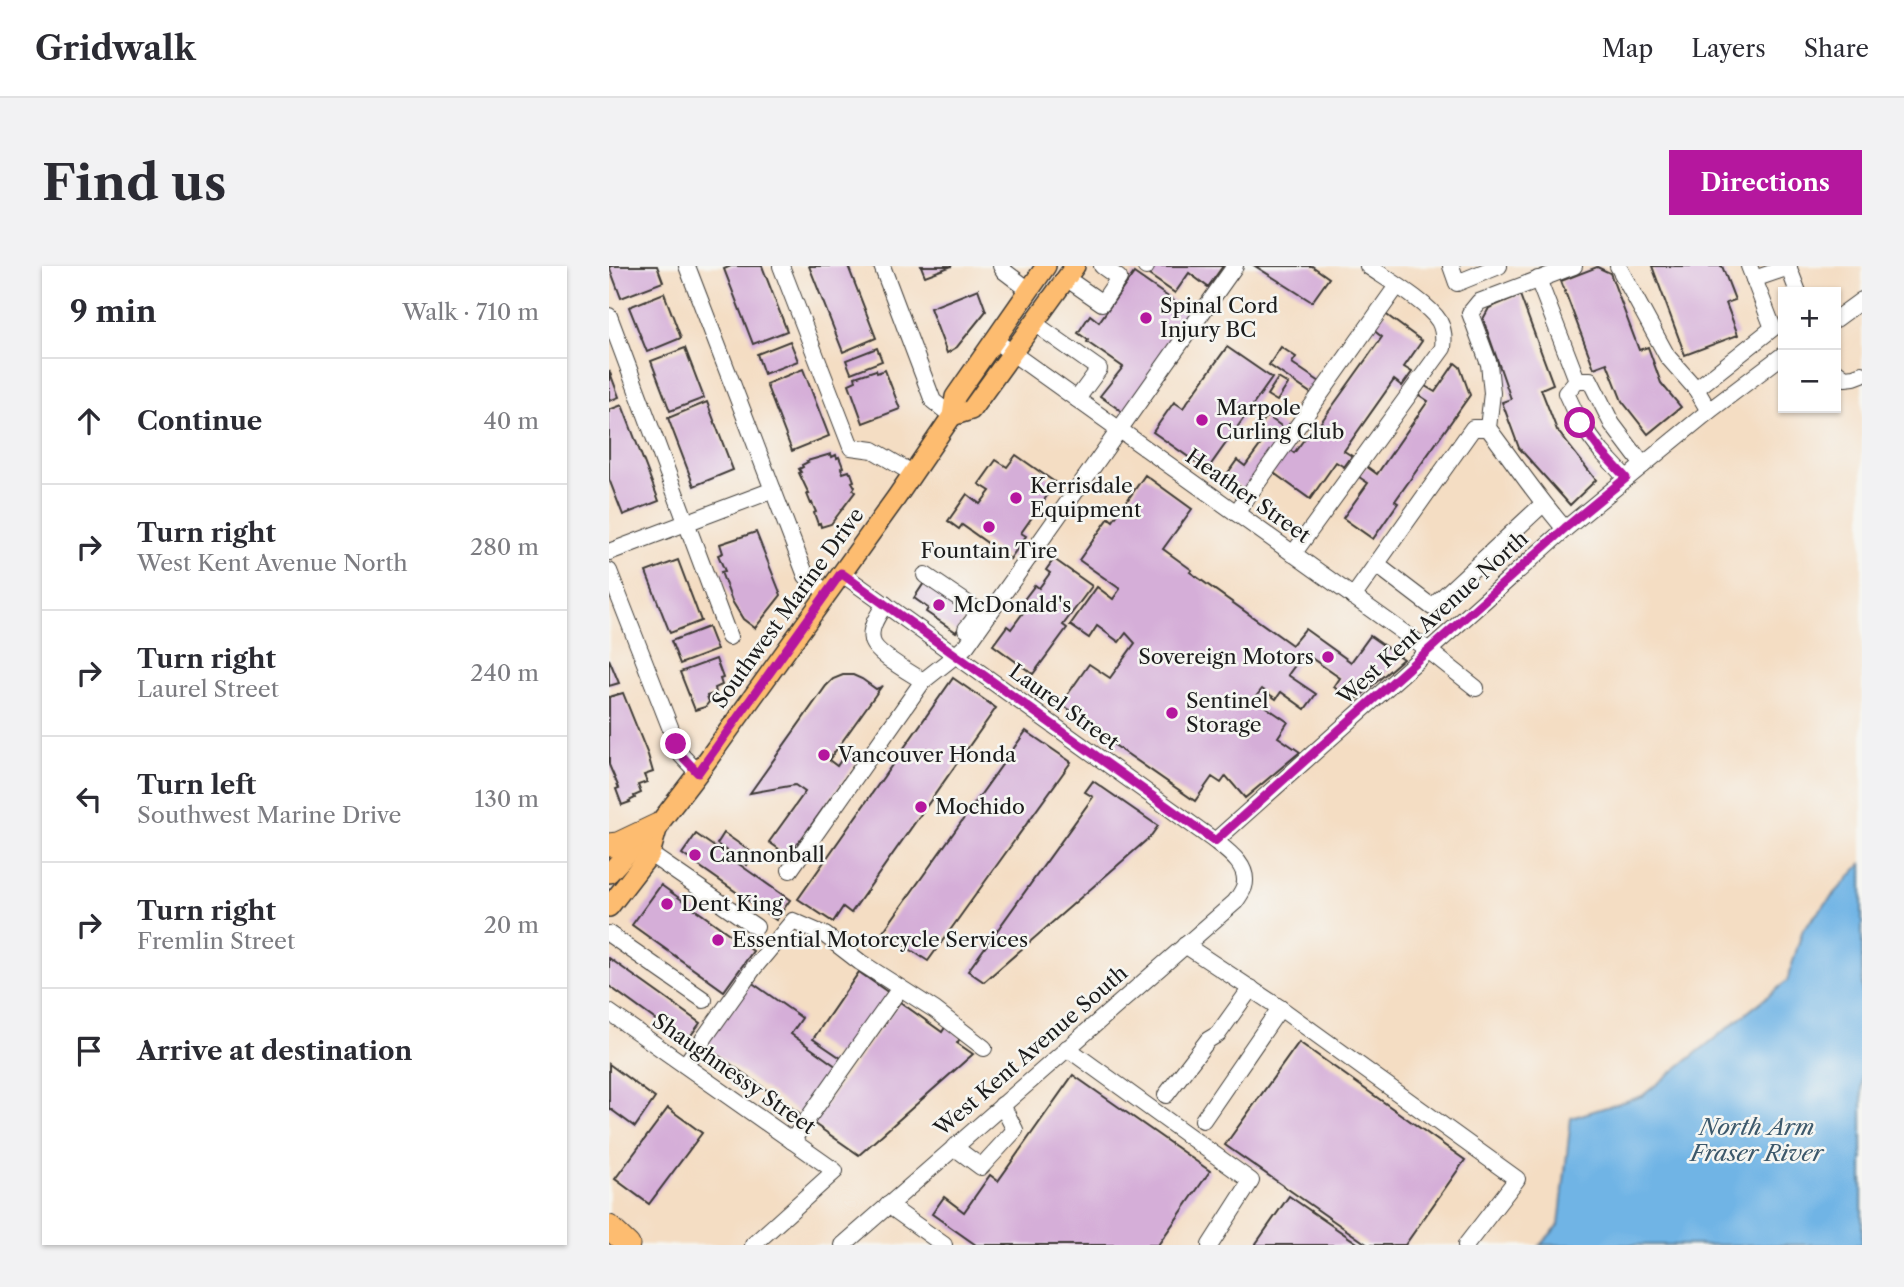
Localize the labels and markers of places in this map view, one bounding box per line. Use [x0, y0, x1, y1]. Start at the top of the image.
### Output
place label: Spinal Cord Injury BC [1160, 293, 1279, 342]
marker: Spinal Cord Injury BC [1138, 310, 1154, 326]
place label: Marpole Curling Club [1216, 395, 1344, 444]
marker: Marpole Curling Club [1194, 412, 1210, 428]
place label: Kerrisdale Equipment [1030, 473, 1142, 522]
marker: Kerrisdale Equipment [1008, 490, 1024, 506]
marker: Fountain Tire [981, 519, 997, 535]
place label: Fountain Tire [921, 538, 1057, 563]
place label: McDonald's [953, 592, 1071, 617]
marker: McDonald's [931, 597, 947, 613]
place label: Sovereign Motors [1138, 644, 1314, 669]
marker: Sovereign Motors [1320, 649, 1336, 665]
place label: Sentinel Storage [1186, 688, 1268, 737]
marker: Sentinel Storage [1164, 705, 1180, 721]
place label: Vancouver Honda [837, 742, 1017, 767]
marker: Vancouver Honda [816, 747, 832, 763]
place label: Mochido [935, 794, 1025, 819]
marker: Mochido [913, 799, 929, 815]
place label: Cannonball [709, 842, 825, 867]
marker: Cannonball [687, 847, 703, 863]
place label: Dent King [681, 891, 784, 916]
marker: Dent King [659, 896, 675, 912]
place label: Essential Motorcycle Services [732, 927, 1028, 952]
marker: Essential Motorcycle Services [710, 932, 726, 948]

